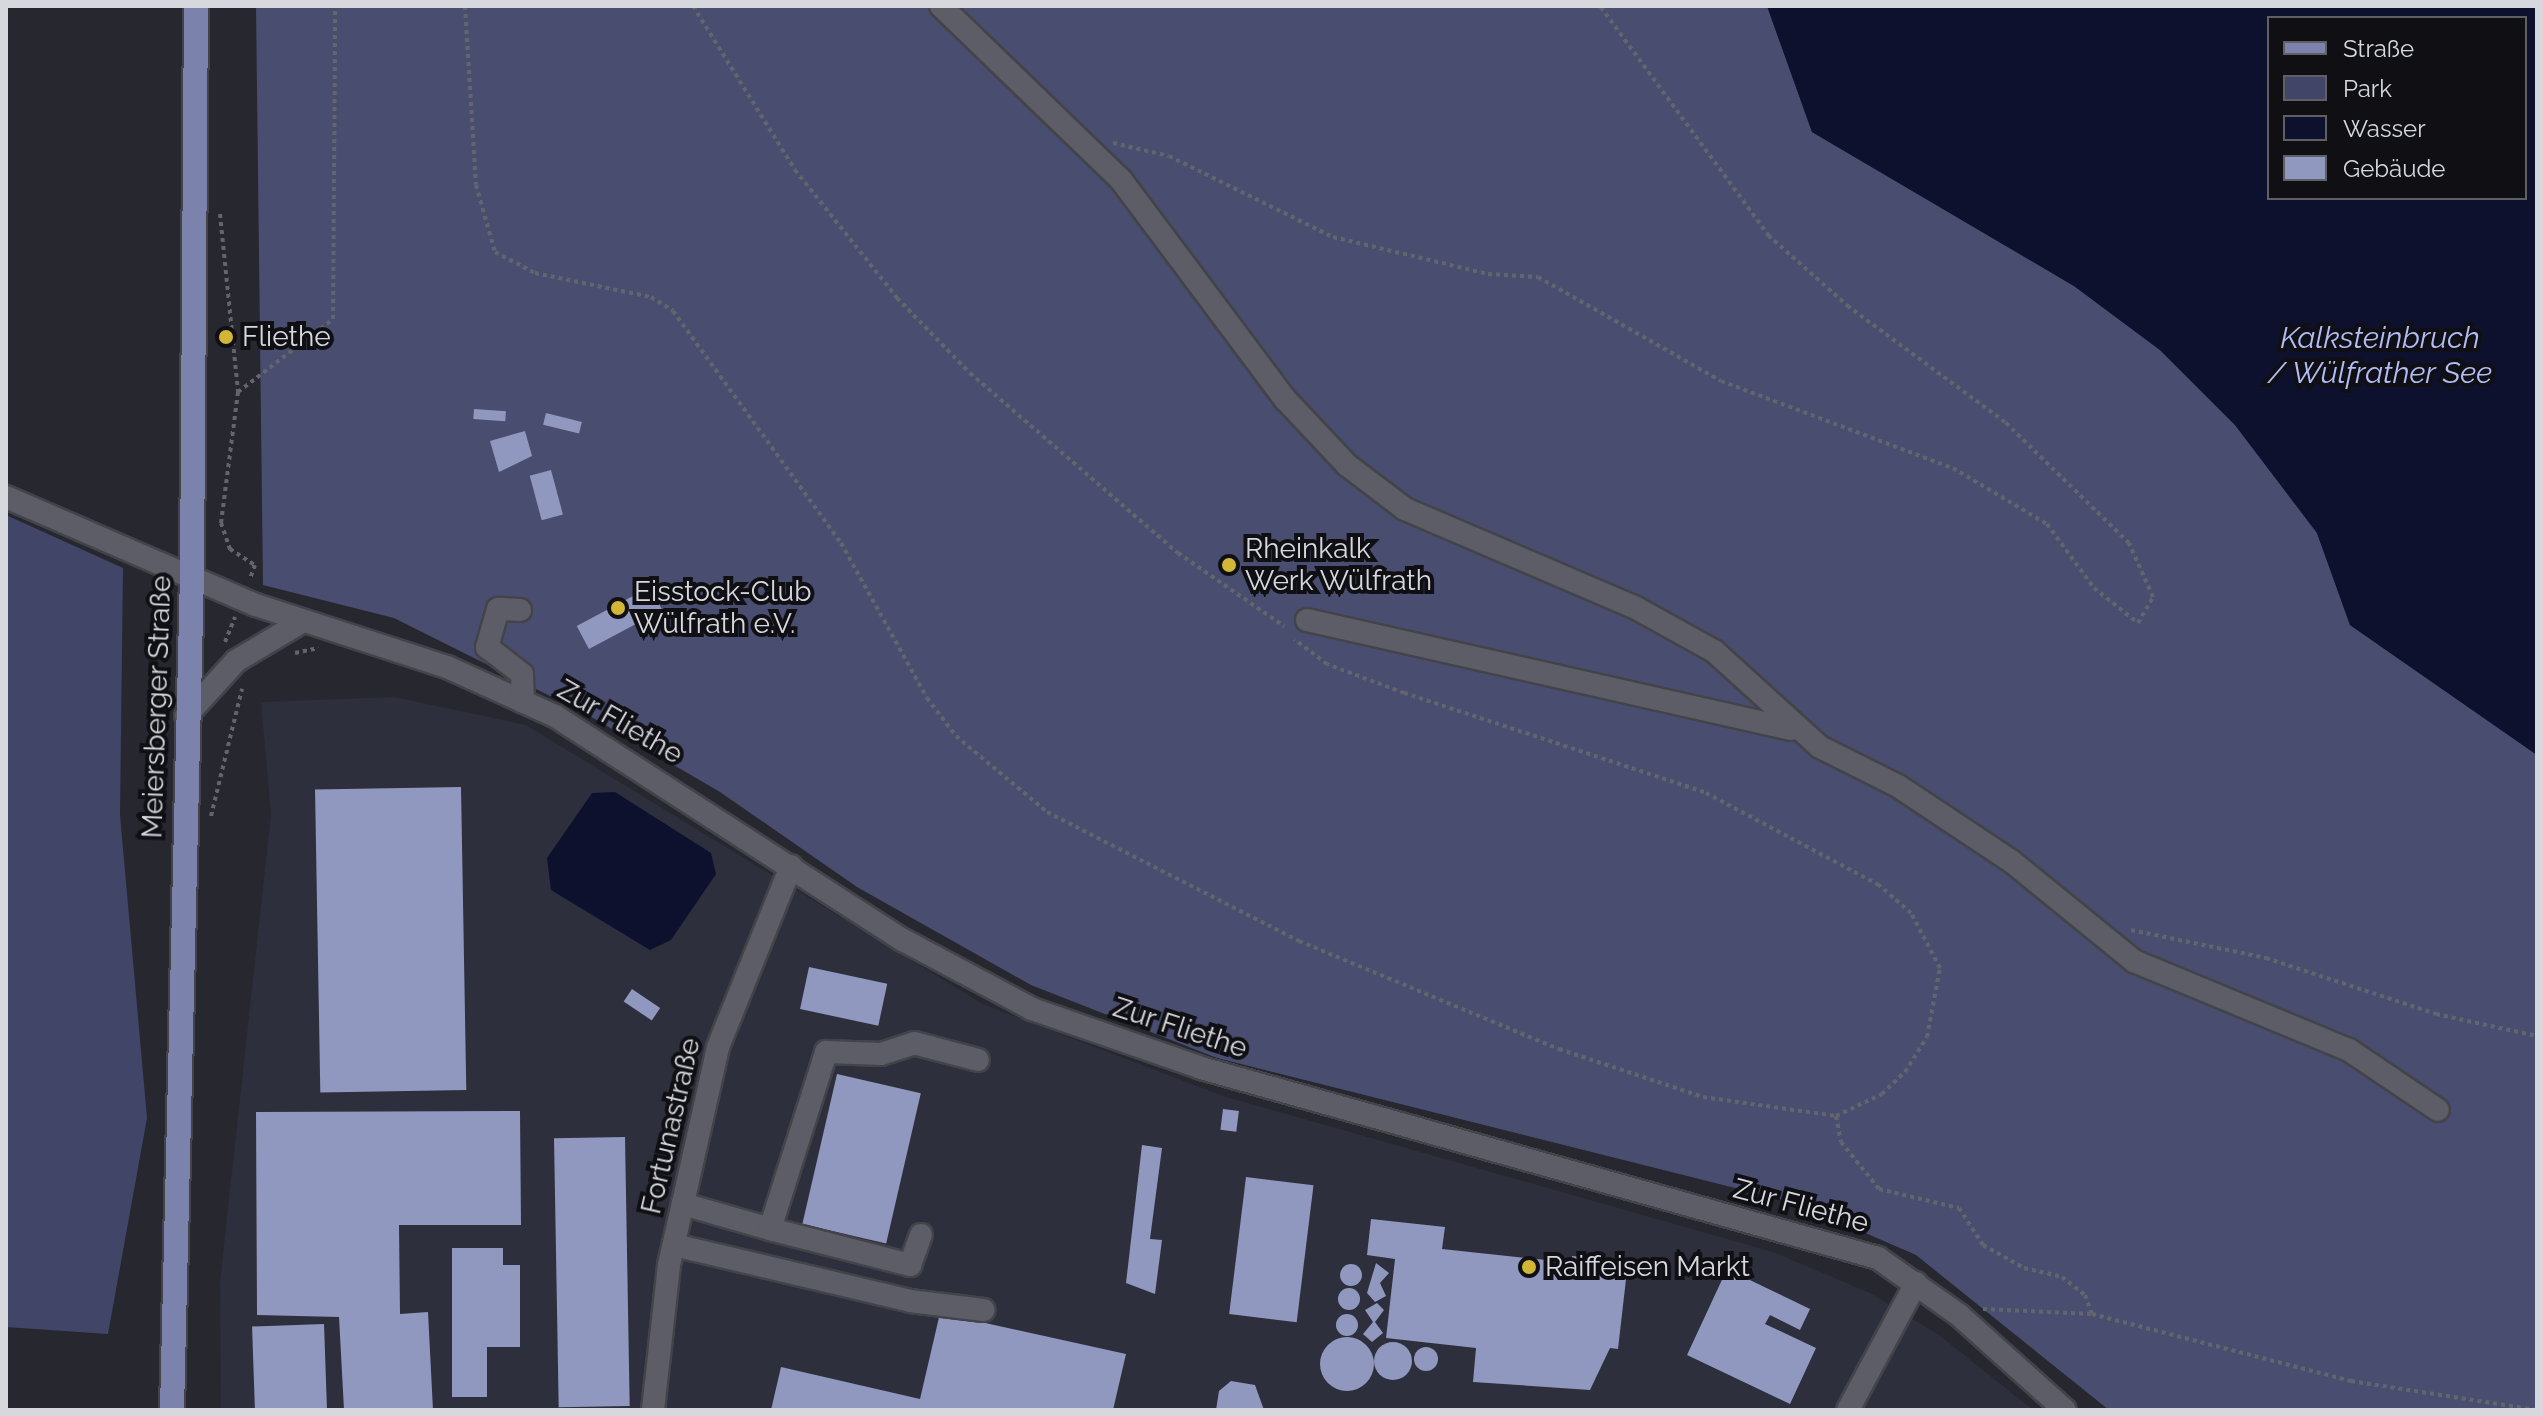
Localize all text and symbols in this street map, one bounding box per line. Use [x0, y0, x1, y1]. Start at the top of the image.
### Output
legend [2267, 16, 2527, 200]
text: Straße [2343, 34, 2414, 63]
text: Park [2343, 74, 2392, 103]
text: Wasser [2343, 114, 2426, 143]
text: Gebäude [2343, 154, 2445, 183]
place label: Fliethe [242, 320, 331, 354]
water label: Kalksteinbruch / Wülfrather See [2267, 320, 2493, 390]
marker: Fliethe [217, 328, 235, 346]
place label: Rheinkalk Werk Wülfrath [1245, 532, 1433, 598]
marker: Rheinkalk Werk Wülfrath [1220, 556, 1238, 574]
street label: Meiersberger Straße [136, 575, 178, 839]
place label: Eisstock-Club Wülfrath e.V. [634, 575, 811, 641]
marker: Eisstock-Club Wülfrath e.V. [609, 599, 627, 617]
street label: Zur Fliethe [551, 673, 689, 771]
street label: Zur Fliethe [1108, 990, 1252, 1066]
street label: Fortunastraße [634, 1035, 708, 1217]
street label: Zur Fliethe [1729, 1172, 1873, 1240]
place label: Raiffeisen Markt [1545, 1250, 1750, 1284]
marker: Raiffeisen Markt [1520, 1258, 1538, 1276]

